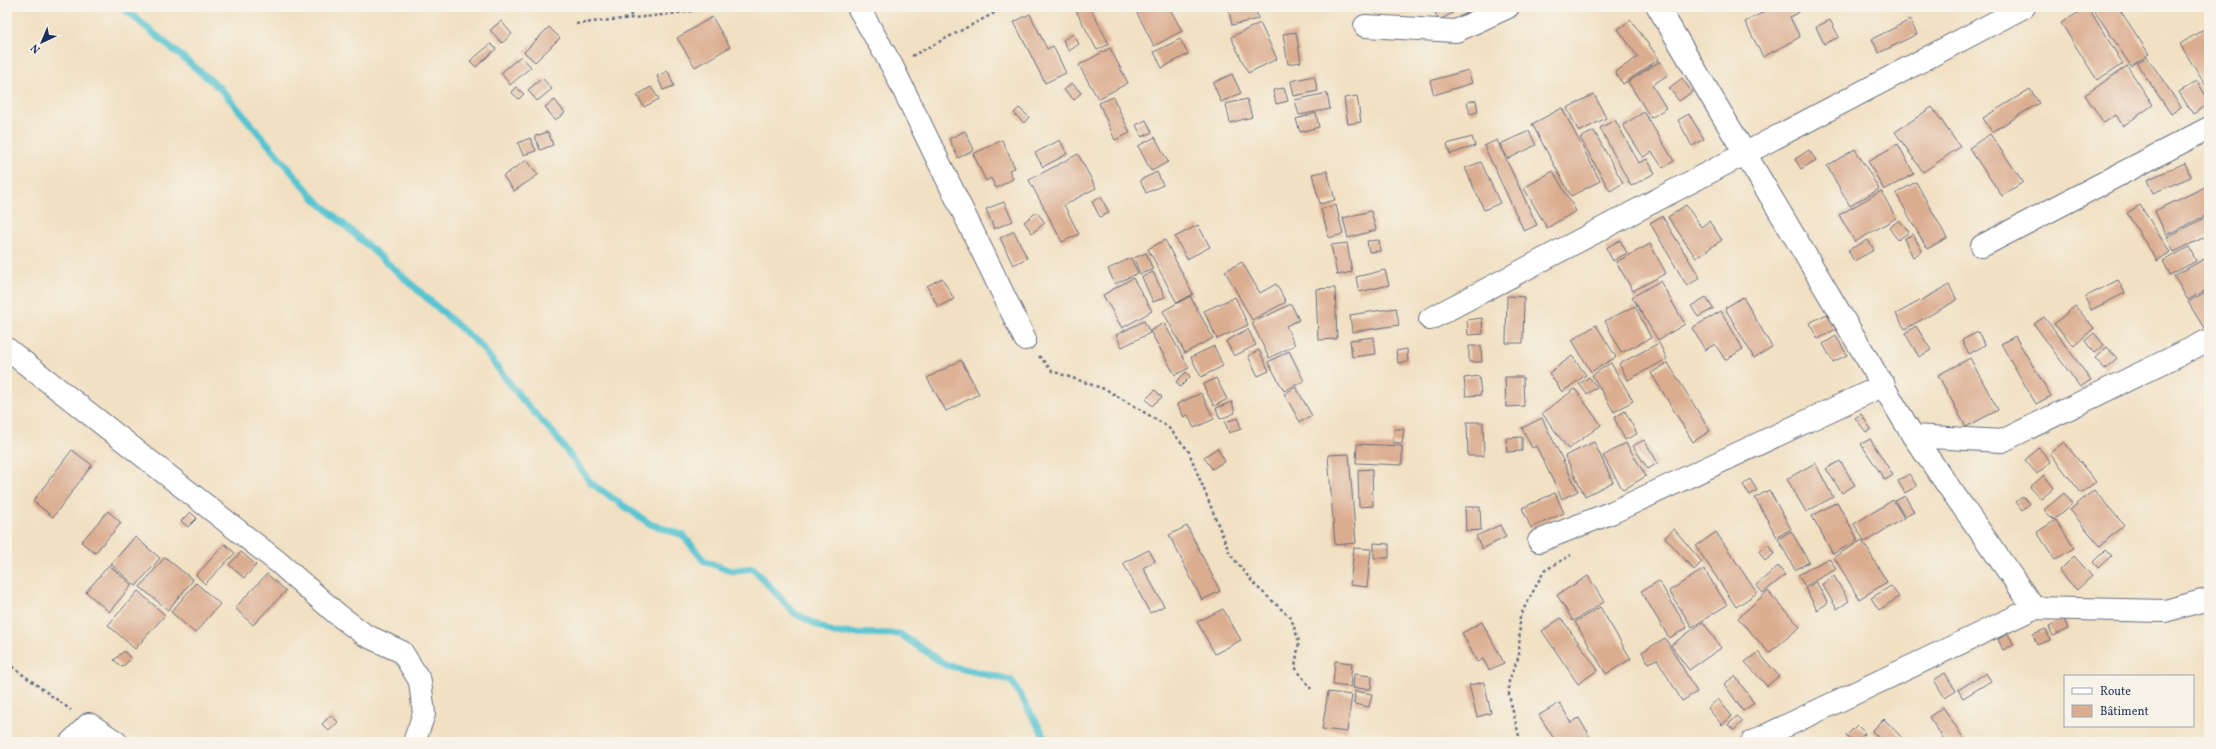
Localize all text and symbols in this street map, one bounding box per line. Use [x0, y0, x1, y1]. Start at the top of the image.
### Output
north arrow [22, 22, 62, 62]
text: N [28, 40, 44, 56]
legend [2064, 675, 2194, 727]
text: Route [2100, 684, 2131, 700]
text: Bâtiment [2100, 704, 2149, 720]

